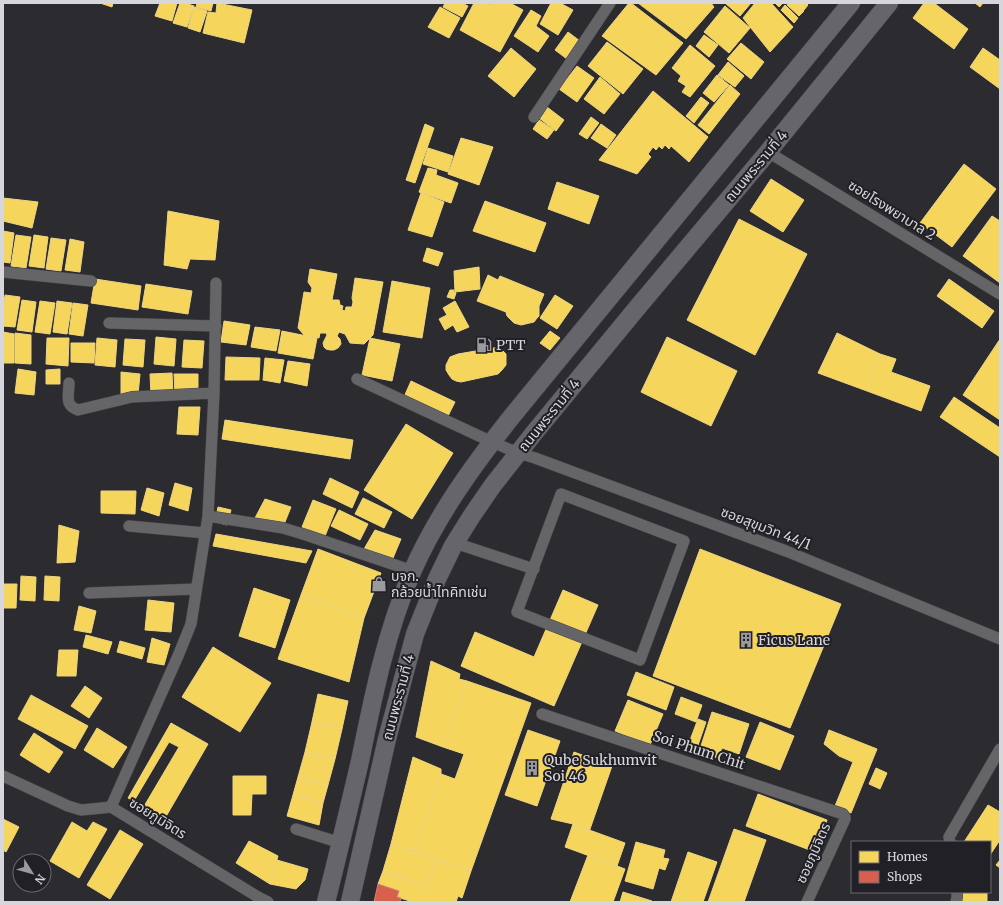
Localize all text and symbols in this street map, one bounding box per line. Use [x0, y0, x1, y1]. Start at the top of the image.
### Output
street label: ถนนพระรามที่ 4 [720, 125, 792, 206]
street label: ซอยโรงพยาบาล 2 [845, 176, 939, 244]
fuel station icon: PTT [475, 336, 493, 354]
place label: PTT [496, 336, 526, 354]
street label: ถนนพระรามที่ 4 [513, 374, 584, 455]
street label: ซอยสุขุมวิท 44/1 [718, 502, 814, 554]
place label: บจก. กล้วยน้ำไทคิทเช่น [391, 567, 487, 601]
shop icon: บจก. กล้วยน้ำไทคิทเช่น [370, 575, 388, 593]
building icon: Ficus Lane [737, 631, 755, 649]
place label: Ficus Lane [758, 631, 830, 649]
street label: ถนนพระรามที่ 4 [377, 651, 418, 742]
street label: Soi Phum Chit [650, 727, 748, 774]
place label: Qube Sukhumvit Soi 46 [544, 751, 657, 785]
building icon: Qube Sukhumvit Soi 46 [523, 759, 541, 777]
street label: ซอยภูมิจิตร [126, 793, 190, 843]
street label: ซอยภูมิจิตร [792, 820, 834, 886]
legend [851, 841, 991, 893]
text: Homes [887, 849, 928, 864]
north arrow [12, 853, 52, 893]
text: Shops [887, 869, 922, 884]
text: N [32, 871, 48, 887]

